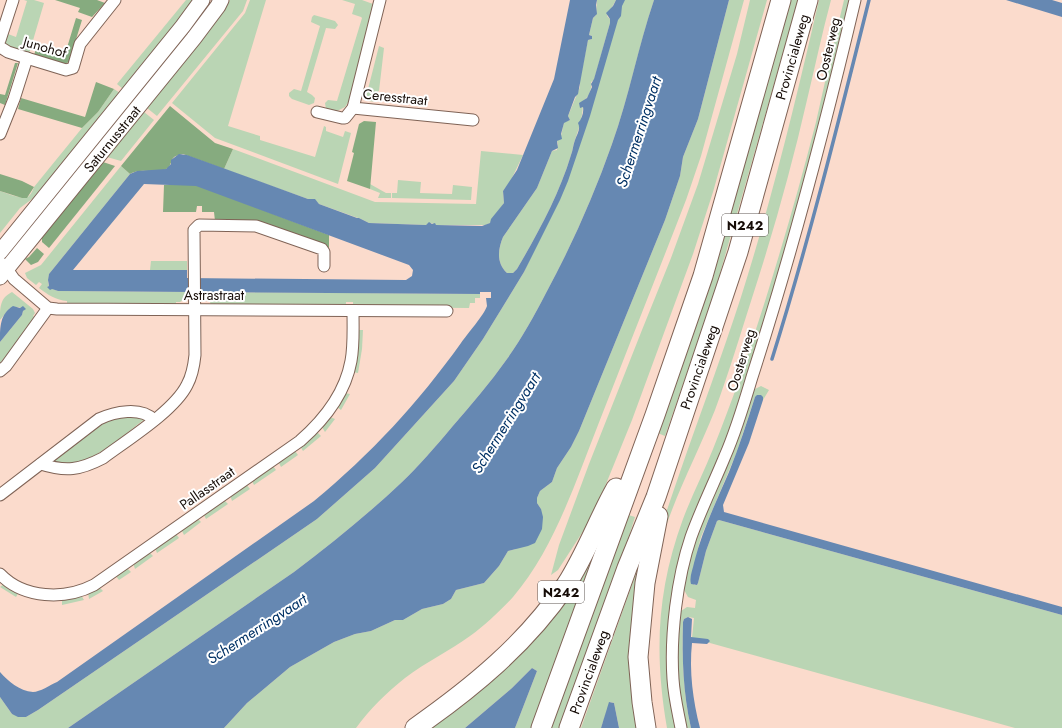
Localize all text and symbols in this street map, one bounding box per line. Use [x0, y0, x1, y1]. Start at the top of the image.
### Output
street label: Provincialeweg [770, 12, 814, 102]
street label: Oosterweg [811, 15, 845, 83]
street label: Junohof [19, 31, 70, 63]
water label: Schermerringvaart [611, 72, 668, 190]
street label: Ceresstraat [362, 84, 429, 110]
street label: Saturnusstraat [79, 101, 146, 177]
road number: N242 [722, 214, 768, 236]
street label: Astrastraat [184, 285, 245, 305]
street label: Provincialeweg [675, 322, 723, 412]
street label: Oosterweg [722, 326, 760, 394]
water label: Schermerringvaart [466, 367, 547, 478]
street label: Pallasstraat [175, 461, 239, 514]
road number: N242 [538, 581, 584, 603]
water label: Schermerringvaart [203, 588, 313, 670]
street label: Provincialeweg [564, 627, 614, 717]

